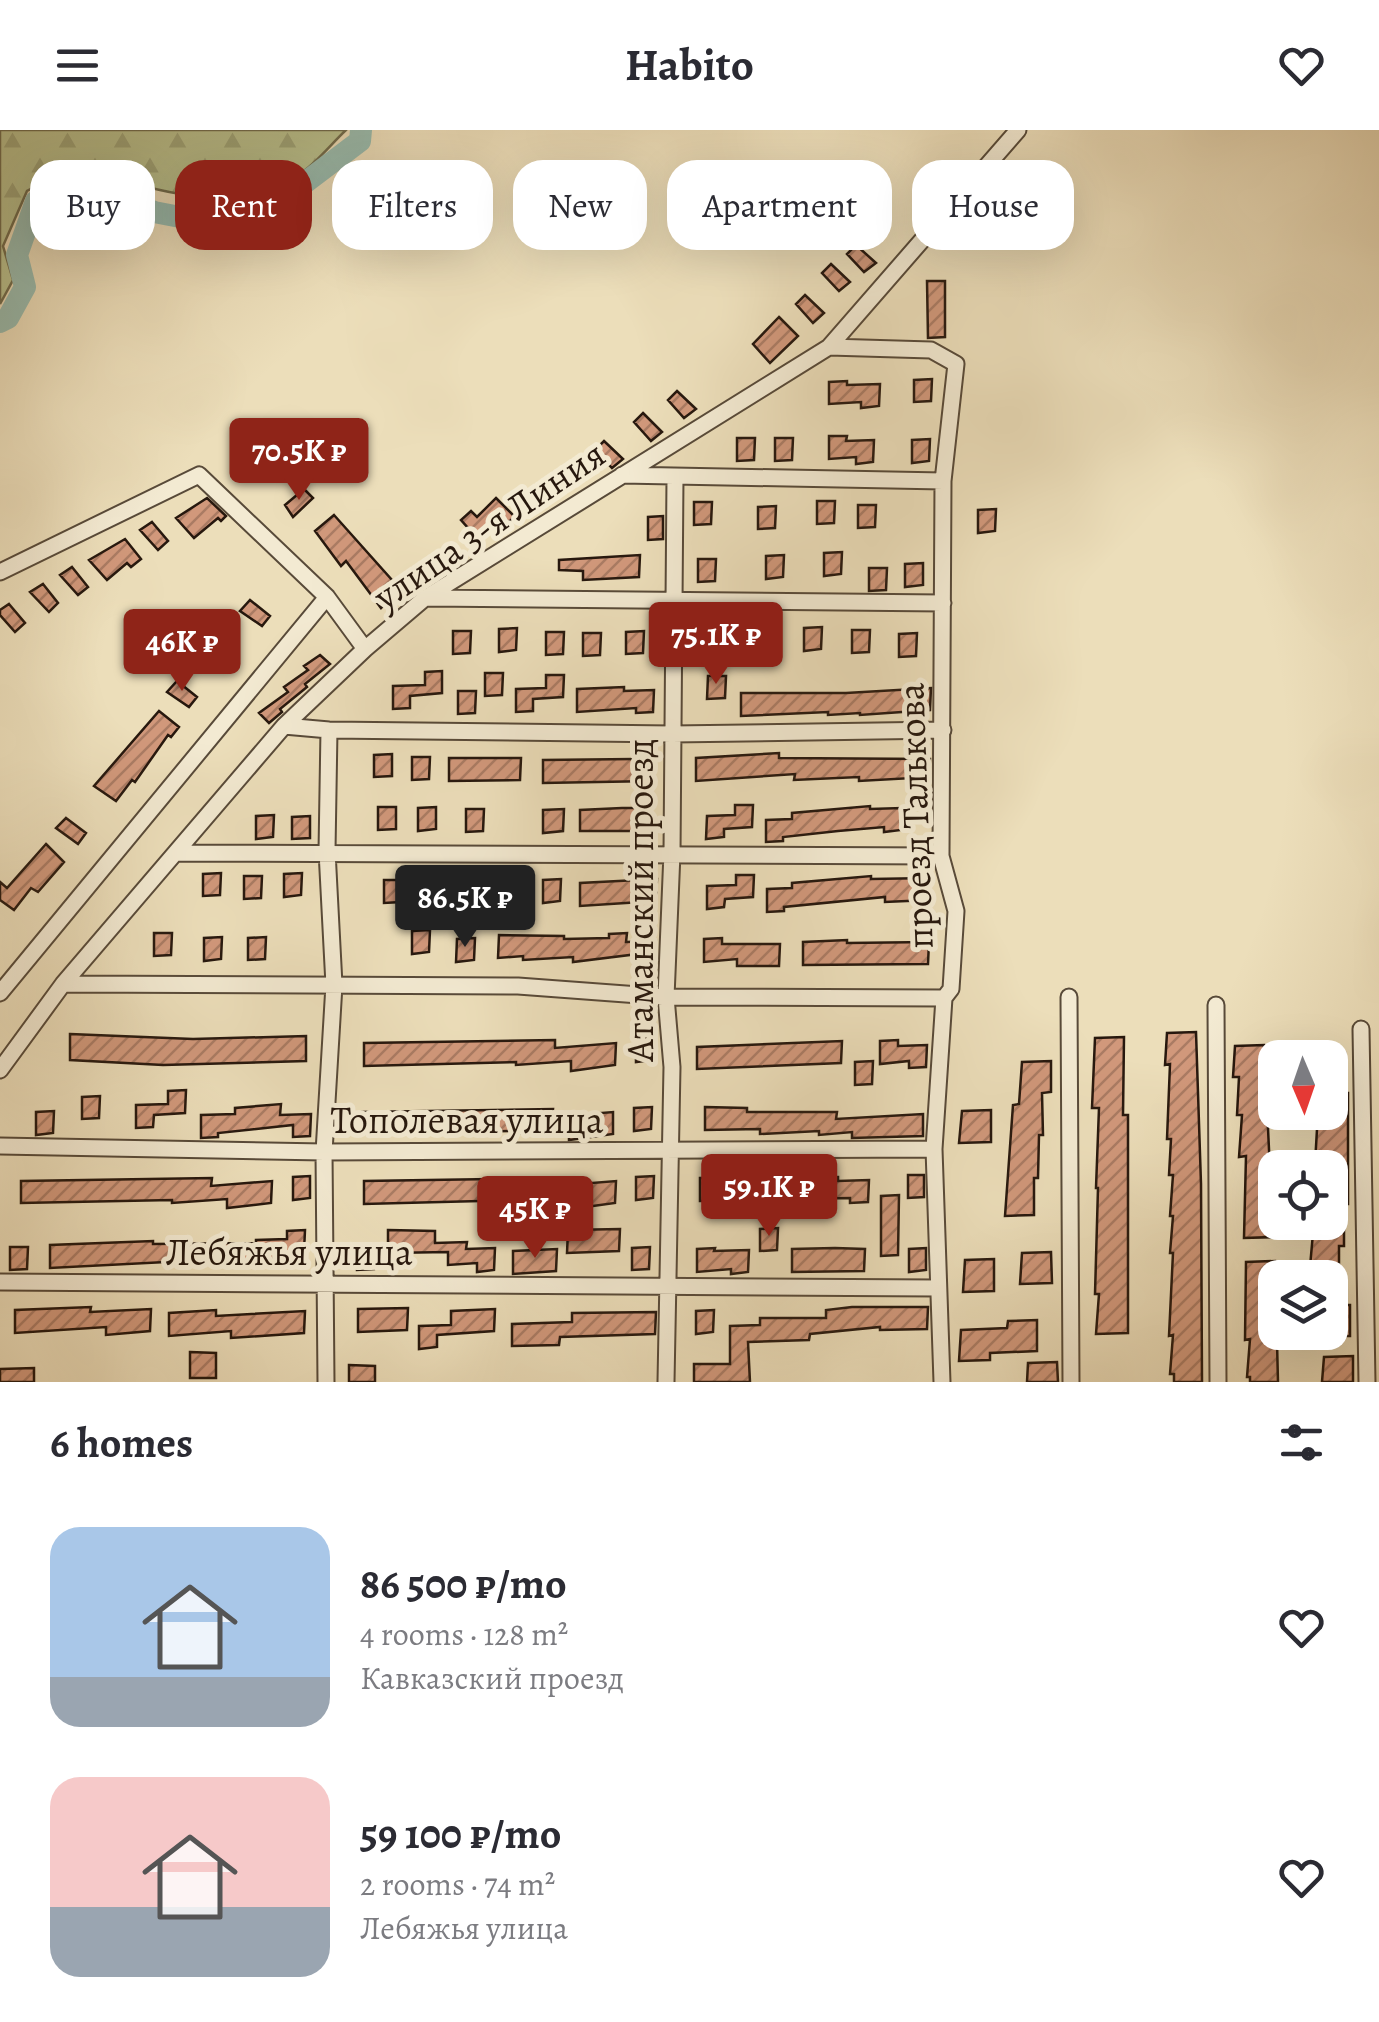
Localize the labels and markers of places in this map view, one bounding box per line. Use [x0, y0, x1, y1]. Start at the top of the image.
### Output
pin: 70.5K ₽ [207, 418, 391, 503]
pin: 75.1K ₽ [624, 602, 808, 687]
pin: 46K ₽ [112, 609, 252, 694]
pin: 86.5K ₽ [373, 865, 557, 950]
pin: 59.1K ₽ [677, 1154, 861, 1239]
pin: 45K ₽ [465, 1176, 605, 1261]

